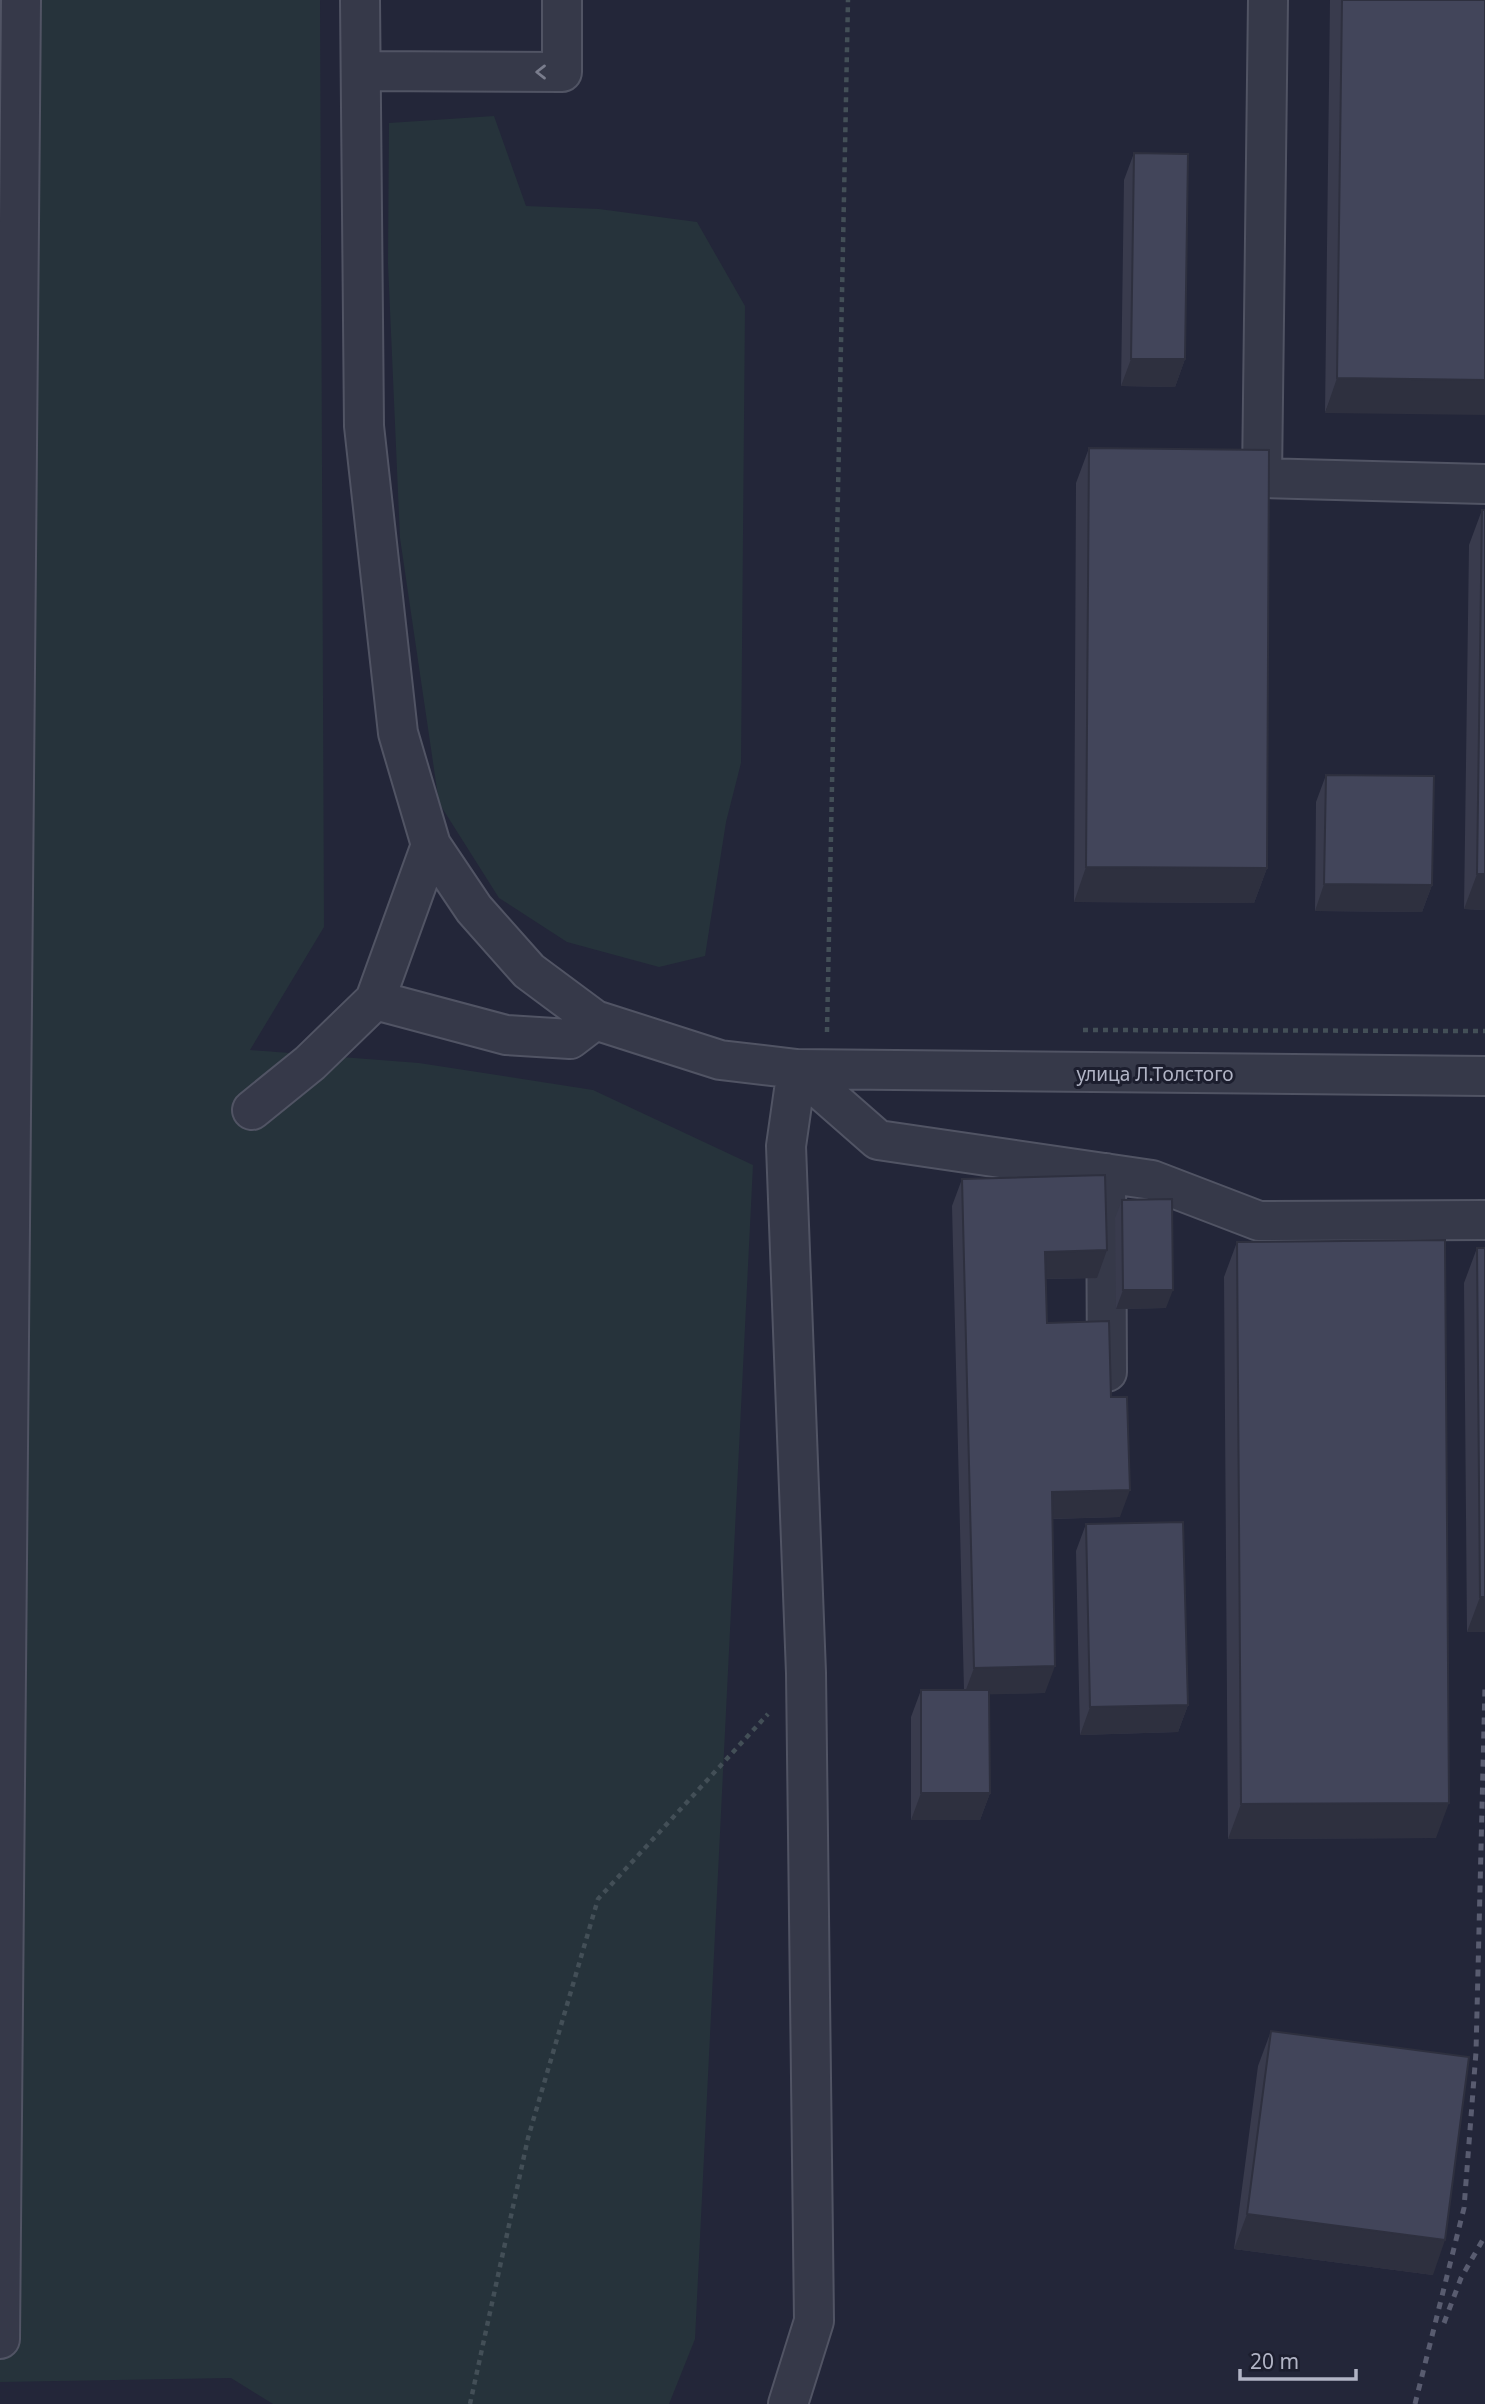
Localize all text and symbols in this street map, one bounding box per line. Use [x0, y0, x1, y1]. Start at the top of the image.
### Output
one-way arrow [535, 64, 546, 80]
street label: улица Л.Толстого [1076, 1061, 1234, 1087]
scale bar [1240, 2338, 1356, 2382]
text: 20 m [1250, 2347, 1299, 2375]

